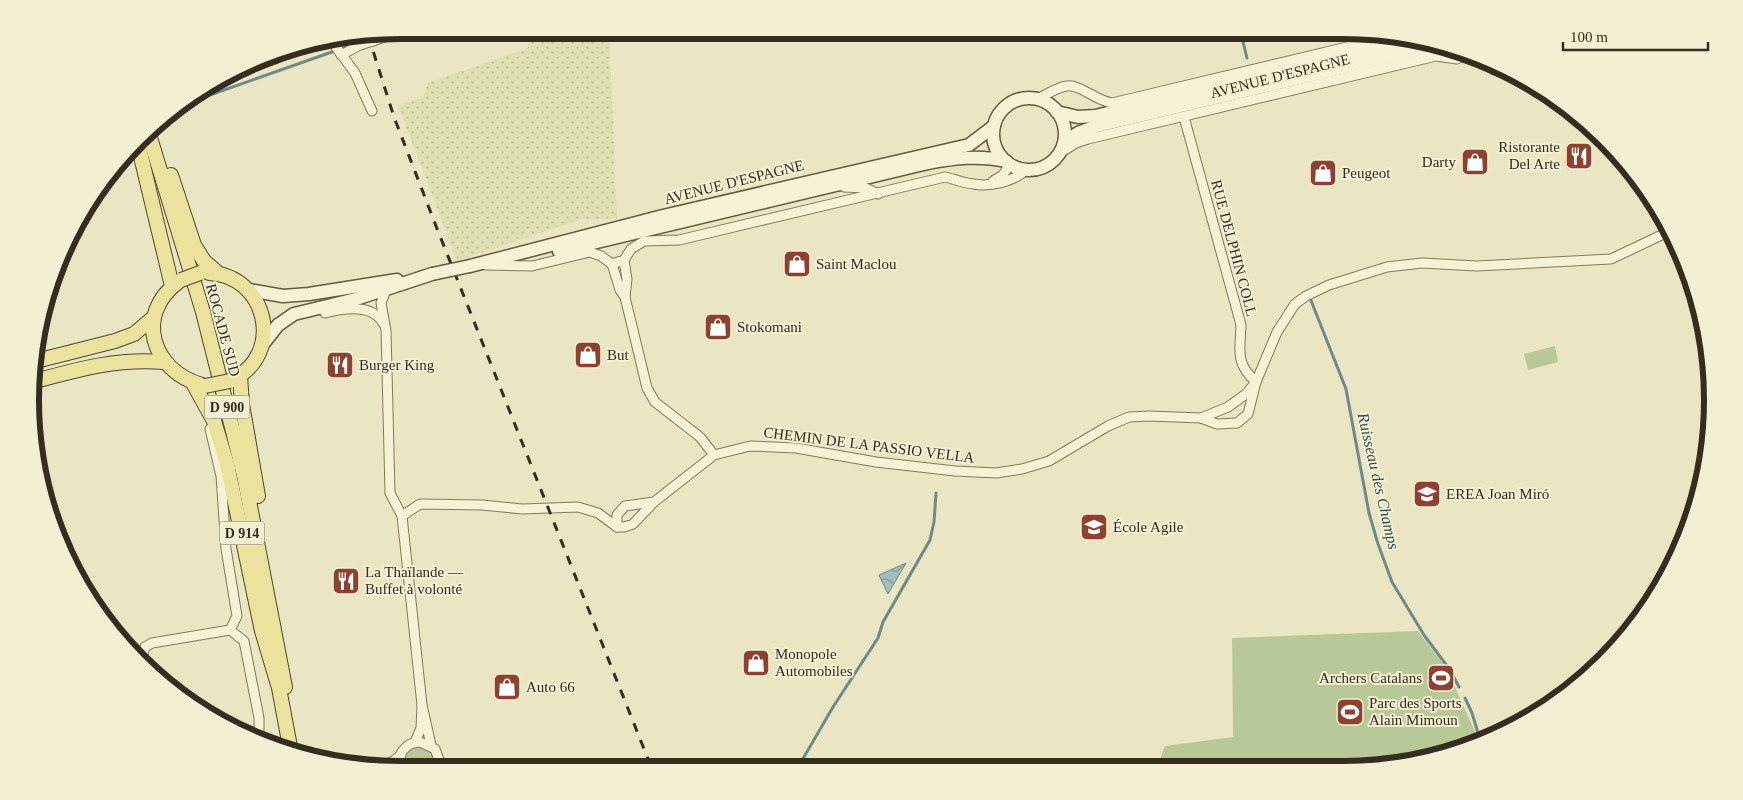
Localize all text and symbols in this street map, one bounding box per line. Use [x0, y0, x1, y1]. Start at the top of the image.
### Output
scale bar [1563, 20, 1708, 52]
text: 100 m [1570, 29, 1608, 45]
street label: AVENUE D'ESPAGNE [1209, 51, 1351, 101]
place label: Ristorante Del Arte [1498, 139, 1560, 172]
restaurant icon: Ristorante Del Arte [1564, 141, 1594, 171]
shop icon: Darty [1460, 147, 1490, 177]
place label: Darty [1422, 154, 1456, 170]
street label: AVENUE D'ESPAGNE [663, 157, 805, 207]
shop icon: Peugeot [1308, 158, 1338, 188]
place label: Peugeot [1342, 165, 1391, 181]
street label: RUE DELPHIN COLL [1208, 178, 1260, 318]
shop icon: Saint Maclou [782, 249, 812, 279]
place label: Saint Maclou [816, 256, 897, 272]
street label: ROCADE SUD [203, 282, 243, 378]
shop icon: Stokomani [703, 312, 733, 342]
place label: Stokomani [737, 319, 802, 335]
shop icon: But [573, 340, 603, 370]
place label: But [607, 347, 630, 363]
restaurant icon: Burger King [325, 350, 355, 380]
place label: Burger King [359, 357, 435, 373]
road number: D 900 [204, 396, 250, 418]
water label: Ruisseau des Champs [1353, 410, 1402, 551]
street label: CHEMIN DE LA PASSIO VELLA [763, 424, 976, 466]
school or university icon: EREA Joan Miró [1412, 479, 1442, 509]
place label: EREA Joan Miró [1446, 486, 1549, 502]
school or university icon: École Agile [1079, 512, 1109, 542]
place label: École Agile [1113, 519, 1184, 535]
road number: D 914 [220, 522, 264, 544]
place label: La Thaïlande — Buffet à volonté [365, 564, 464, 597]
restaurant icon: La Thaïlande — Buffet à volonté [331, 566, 361, 596]
place label: Monopole Automobiles [775, 646, 853, 679]
shop icon: Monopole Automobiles [741, 648, 771, 678]
sports icon: Archers Catalans [1426, 663, 1456, 693]
place label: Archers Catalans [1319, 670, 1422, 686]
shop icon: Auto 66 [492, 672, 522, 702]
place label: Auto 66 [526, 679, 575, 695]
place label: Parc des Sports Alain Mimoun [1369, 695, 1462, 728]
sports icon: Parc des Sports Alain Mimoun [1335, 697, 1365, 727]

